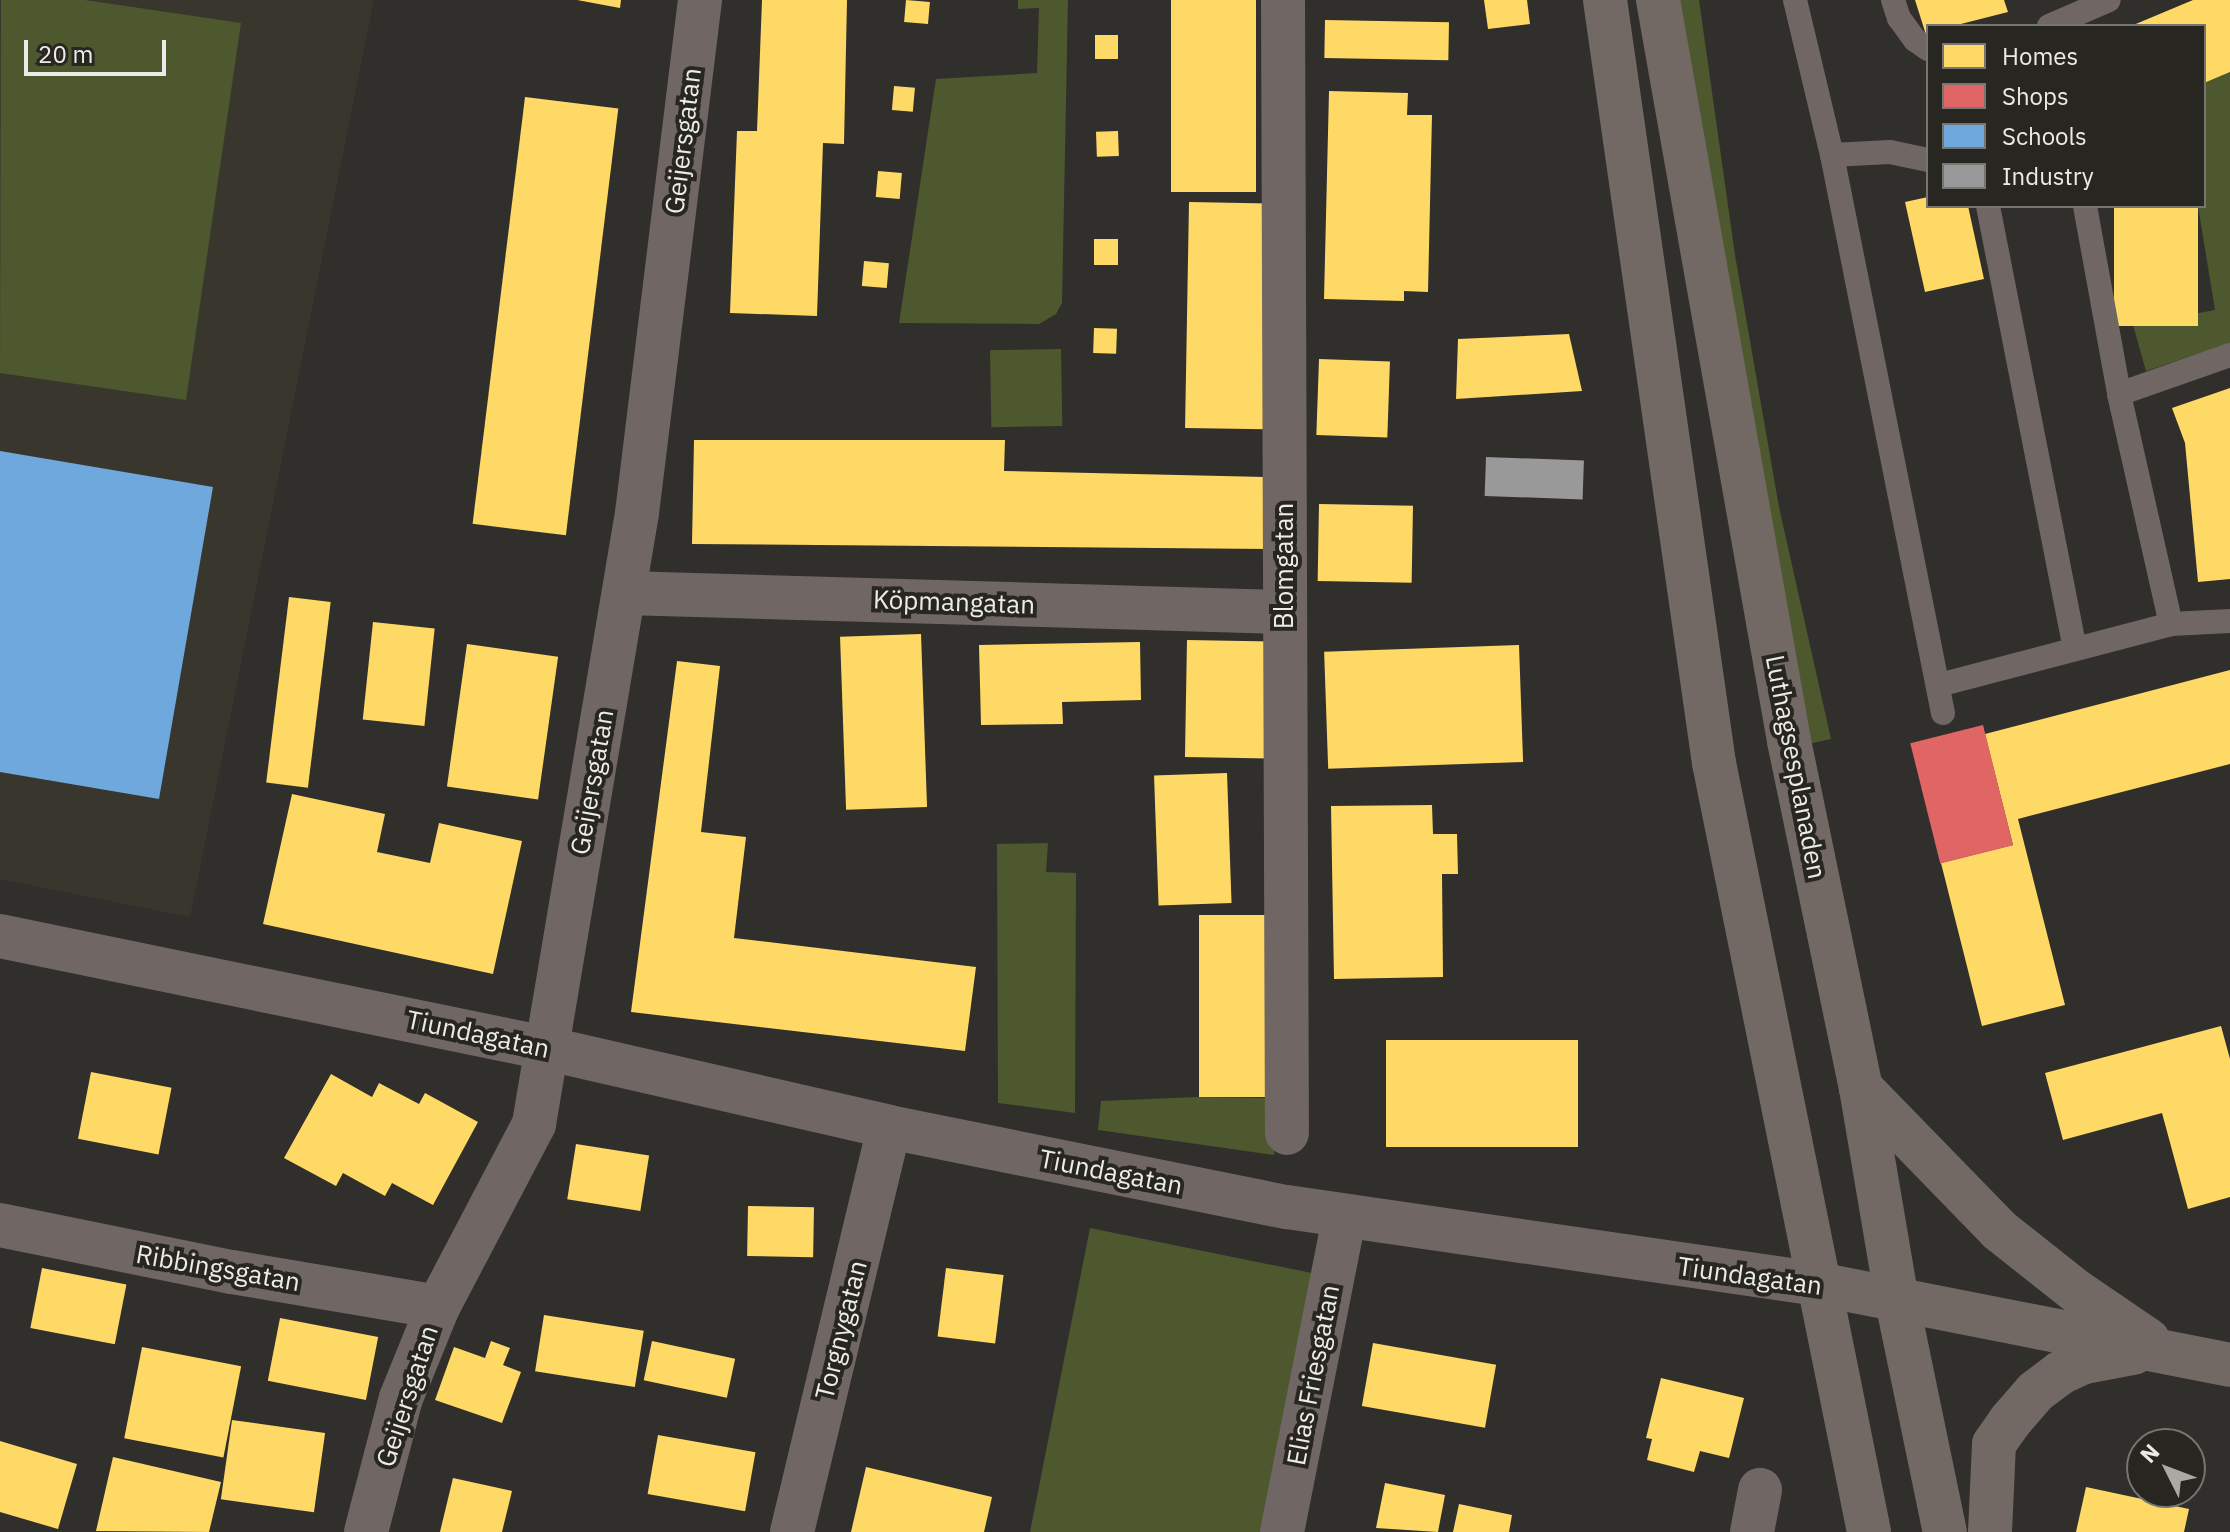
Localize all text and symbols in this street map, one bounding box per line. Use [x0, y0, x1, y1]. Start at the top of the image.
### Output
scale bar [28, 24, 170, 74]
legend [1926, 24, 2206, 208]
text: 20 m [38, 38, 93, 70]
text: Homes [2002, 40, 2078, 72]
street label: Geijersgatan [659, 66, 707, 216]
text: Shops [2002, 80, 2069, 112]
text: Schools [2002, 120, 2087, 152]
text: Industry [2002, 160, 2094, 192]
street label: Blomgatan [1268, 503, 1300, 629]
street label: Köpmangatan [872, 584, 1036, 620]
street label: Luthagsesplanaden [1759, 652, 1833, 882]
street label: Geijersgatan [564, 707, 620, 857]
street label: Tiundagatan [404, 1004, 552, 1064]
street label: Tiundagatan [1037, 1143, 1185, 1201]
street label: Ribbingsgatan [134, 1238, 302, 1298]
street label: Tiundagatan [1676, 1250, 1824, 1302]
street label: Torgnygatan [809, 1257, 873, 1403]
street label: Elias Friesgatan [1280, 1282, 1346, 1468]
street label: Geijersgatan [369, 1321, 445, 1471]
north arrow [2126, 1428, 2206, 1508]
text: N [2133, 1437, 2165, 1469]

